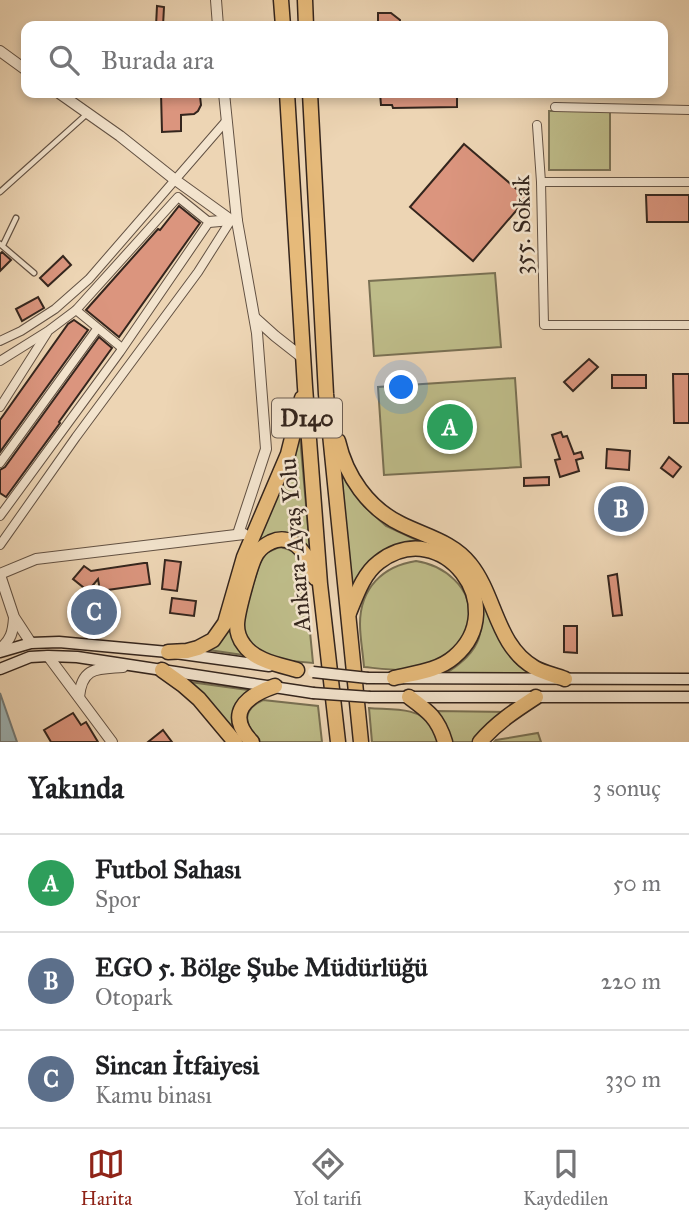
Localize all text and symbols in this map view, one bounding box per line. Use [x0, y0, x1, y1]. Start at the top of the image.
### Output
search box [21, 21, 668, 98]
icon: search [45, 41, 83, 79]
text: Burada ara [101, 44, 214, 76]
street label: 355. Sokak [506, 174, 538, 275]
your location [384, 370, 418, 404]
road number: D140 [272, 398, 342, 438]
pin: A [427, 401, 473, 453]
street label: Ankara-Ayaş Yolu [272, 456, 318, 634]
pin: B [598, 483, 644, 535]
pin: C [71, 586, 117, 638]
text: Yakında [28, 770, 124, 806]
text: 3 sonuç [592, 774, 661, 802]
text: Futbol Sahası [95, 853, 241, 885]
text: A [43, 869, 59, 897]
text: 50 m [613, 869, 661, 897]
text: Spor [95, 885, 140, 913]
text: EGO 5. Bölge Şube Müdürlüğü [95, 951, 428, 983]
text: B [43, 967, 59, 995]
text: 220 m [601, 967, 661, 995]
text: Otopark [95, 983, 173, 1011]
text: Sincan İtfaiyesi [95, 1049, 259, 1081]
text: C [43, 1065, 59, 1093]
text: 330 m [605, 1065, 661, 1093]
text: Kamu binası [95, 1081, 212, 1109]
tab: Harita [81, 1145, 132, 1210]
tab: Yol tarifi [293, 1145, 362, 1210]
tab: Kaydedilen [523, 1145, 608, 1210]

